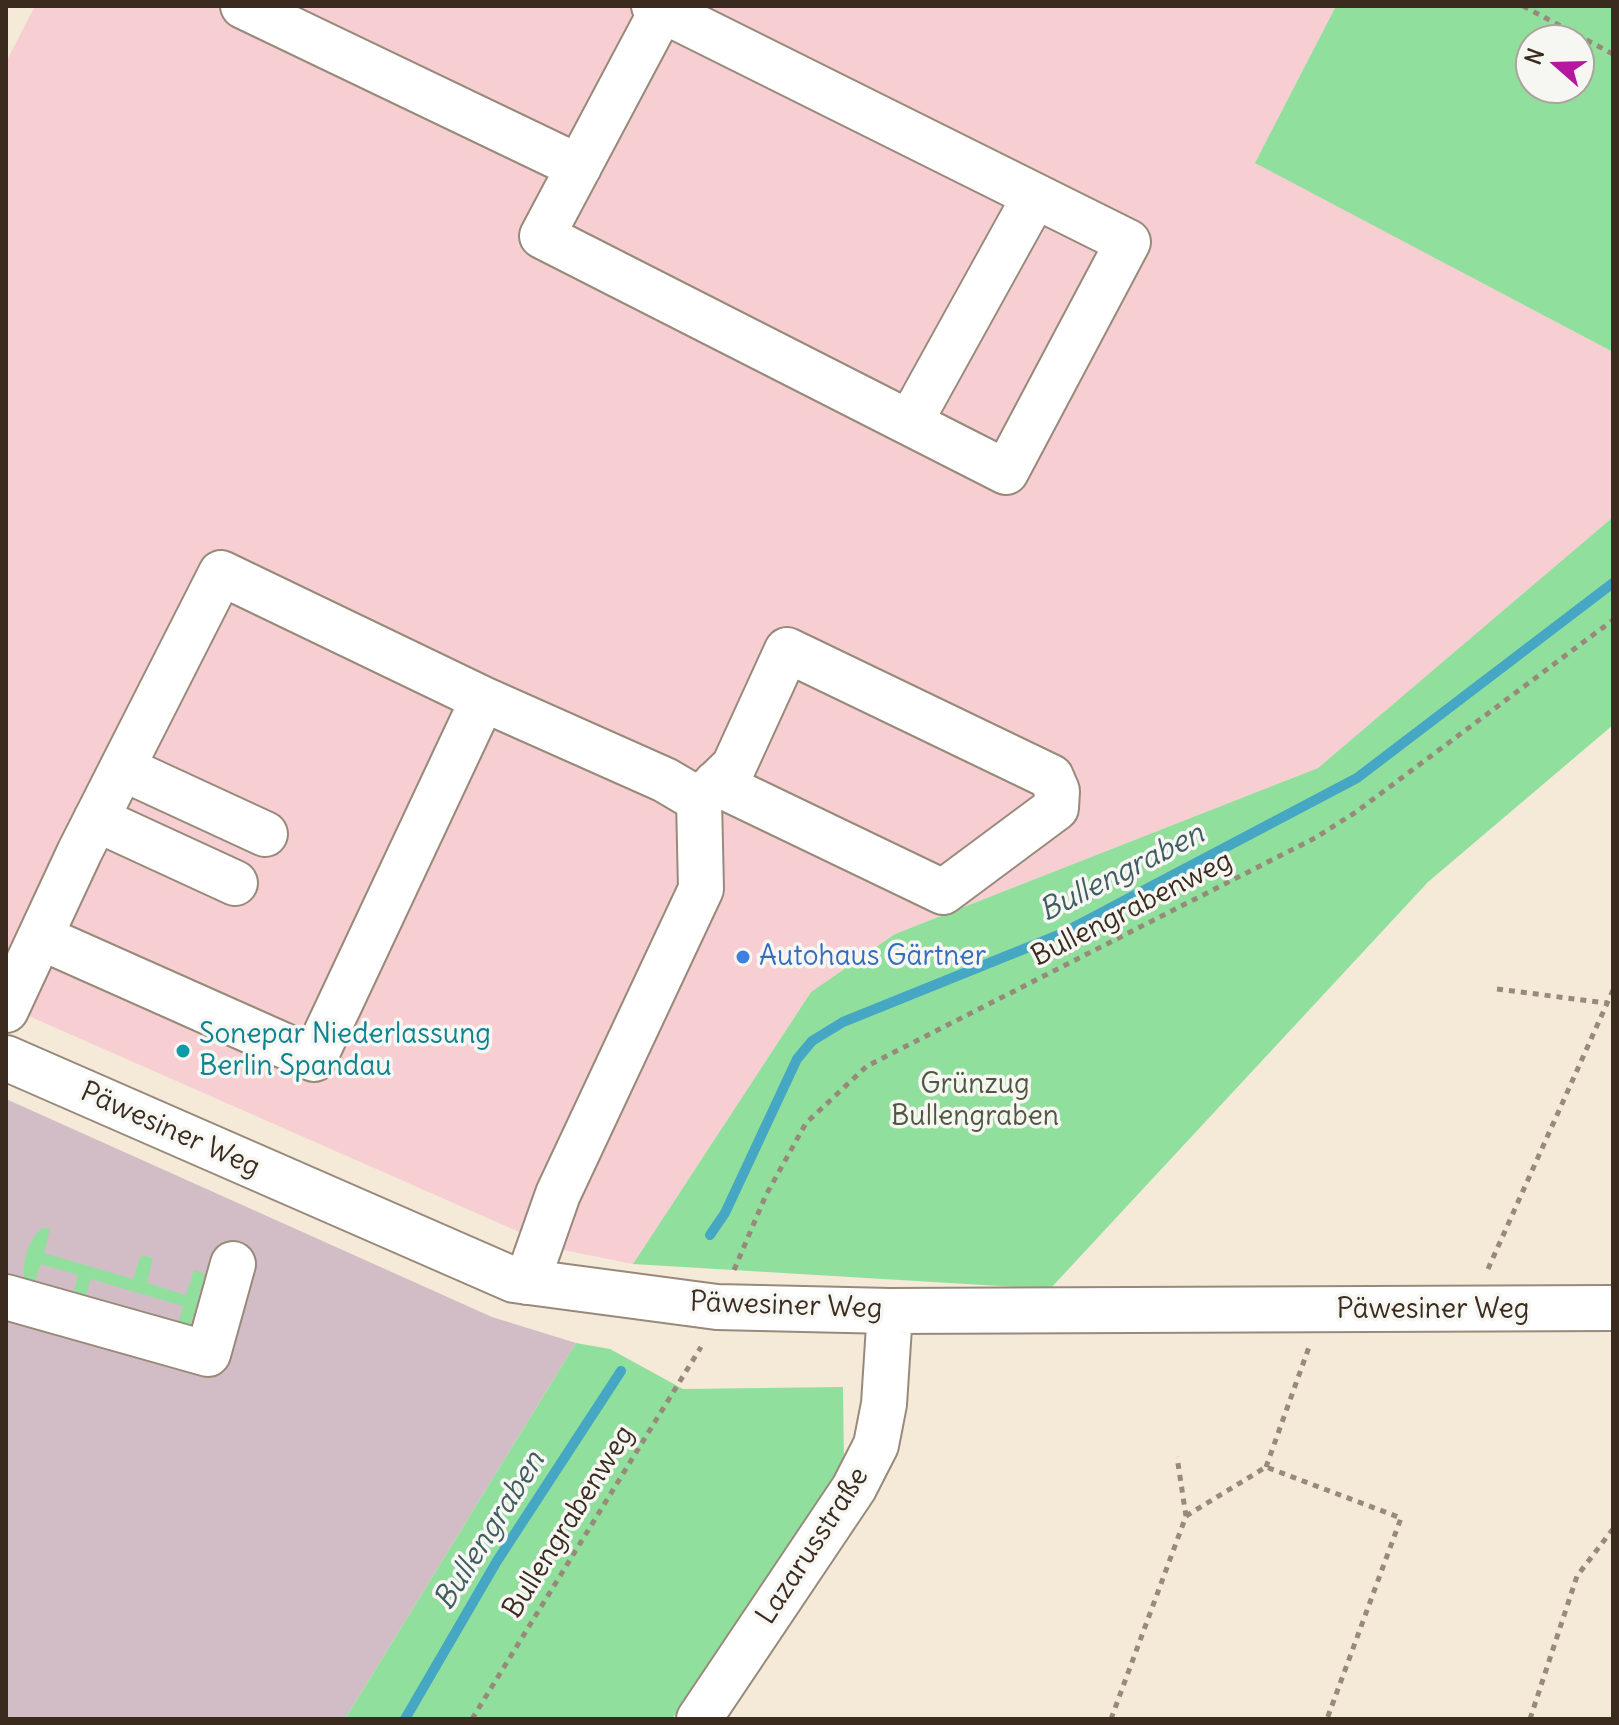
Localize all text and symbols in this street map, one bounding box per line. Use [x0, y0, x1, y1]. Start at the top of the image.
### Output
north arrow [1515, 24, 1595, 104]
text: N [1519, 45, 1550, 68]
water label: Bullengraben [1034, 816, 1210, 930]
street label: Bullengrabenweg [1026, 844, 1238, 974]
place label: Autohaus Gärtner [759, 940, 986, 974]
marker: Autohaus Gärtner [734, 948, 752, 966]
place label: Sonepar Niederlassung Berlin Spandau [199, 1018, 491, 1084]
marker: Sonepar Niederlassung Berlin Spandau [174, 1042, 192, 1060]
park label: Grünzug Bullengraben [891, 1068, 1059, 1134]
street label: Päwesiner Weg [75, 1075, 265, 1185]
street label: Päwesiner Weg [689, 1286, 883, 1326]
street label: Päwesiner Weg [1337, 1293, 1529, 1327]
street label: Bullengrabenweg [496, 1420, 642, 1624]
water label: Bullengraben [427, 1445, 553, 1617]
street label: Lazarusstraße [750, 1461, 876, 1631]

